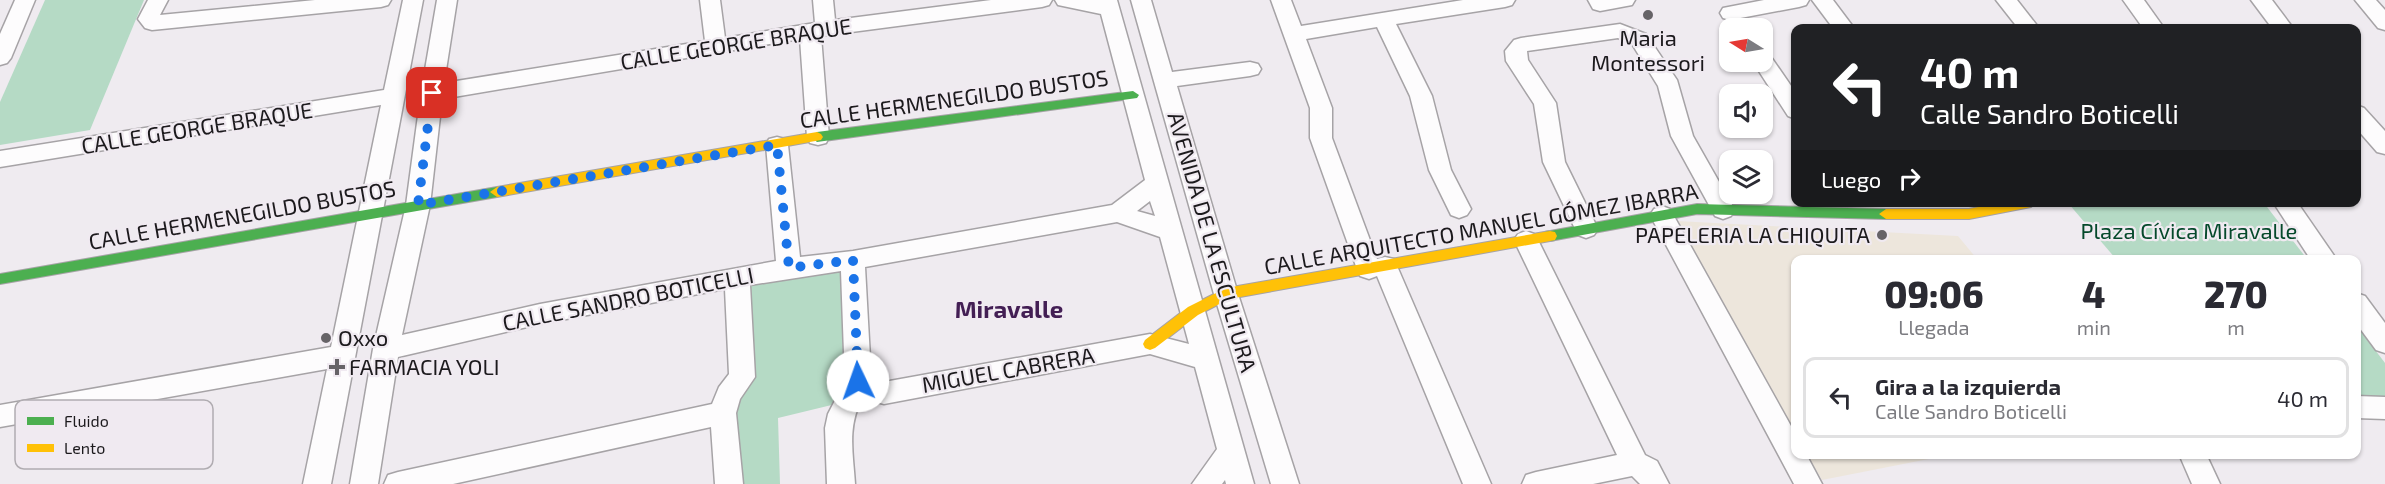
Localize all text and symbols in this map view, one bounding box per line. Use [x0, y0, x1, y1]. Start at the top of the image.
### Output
marker: Maria Montessori [1641, 8, 1655, 22]
street label: CALLE GEORGE BRAQUE [618, 12, 854, 75]
north arrow [1719, 18, 1773, 72]
map controls [1719, 18, 1773, 204]
place label: Maria Montessori [1591, 24, 1705, 75]
text: 40 m [1920, 46, 2019, 96]
icon: left [1821, 48, 1899, 126]
street label: CALLE HERMENEGILDO BUSTOS [798, 63, 1110, 133]
pin [406, 67, 457, 118]
icon: arrive [415, 76, 448, 109]
button: sound [1719, 84, 1773, 138]
street label: CALLE GEORGE BRAQUE [79, 96, 315, 159]
text: Calle Sandro Boticelli [1920, 97, 2179, 129]
street label: AVENIDA DE LA ESCULTURA [1163, 109, 1263, 375]
button: layers [1719, 150, 1773, 204]
icon: right [1893, 162, 1926, 195]
text: Luego [1821, 166, 1881, 192]
street label: CALLE HERMENEGILDO BUSTOS [86, 174, 397, 254]
street label: CALLE ARQUITECTO MANUEL GÓMEZ IBARRA [1262, 177, 1700, 280]
park label: Plaza Cívica Miravalle [2081, 217, 2297, 243]
place label: PAPELERIA LA CHIQUITA [1635, 221, 1870, 248]
marker: PAPELERIA LA CHIQUITA [1875, 228, 1889, 242]
street label: CALLE SANDRO BOTICELLI [500, 261, 756, 335]
text: 09:06 [1884, 272, 1984, 315]
text: 4 [2082, 272, 2105, 315]
text: 270 [2204, 272, 2268, 315]
district label: Miravalle [955, 294, 1063, 323]
text: Llegada [1898, 315, 1970, 339]
text: min [2077, 315, 2111, 339]
text: m [2227, 315, 2245, 339]
place label: Oxxo [338, 324, 388, 350]
marker: Oxxo [319, 331, 333, 345]
street label: MIGUEL CABRERA [920, 341, 1096, 397]
position arrow [826, 349, 890, 413]
place label: FARMACIA YOLI [349, 353, 500, 379]
marker: FARMACIA YOLI [330, 360, 344, 374]
text: Gira a la izquierda [1875, 373, 2061, 399]
icon: left [1824, 381, 1857, 414]
text: 40 m [2277, 385, 2328, 411]
text: Calle Sandro Boticelli [1875, 399, 2067, 423]
legend [15, 400, 213, 469]
text: Fluido [64, 411, 109, 430]
text: Lento [64, 438, 105, 457]

